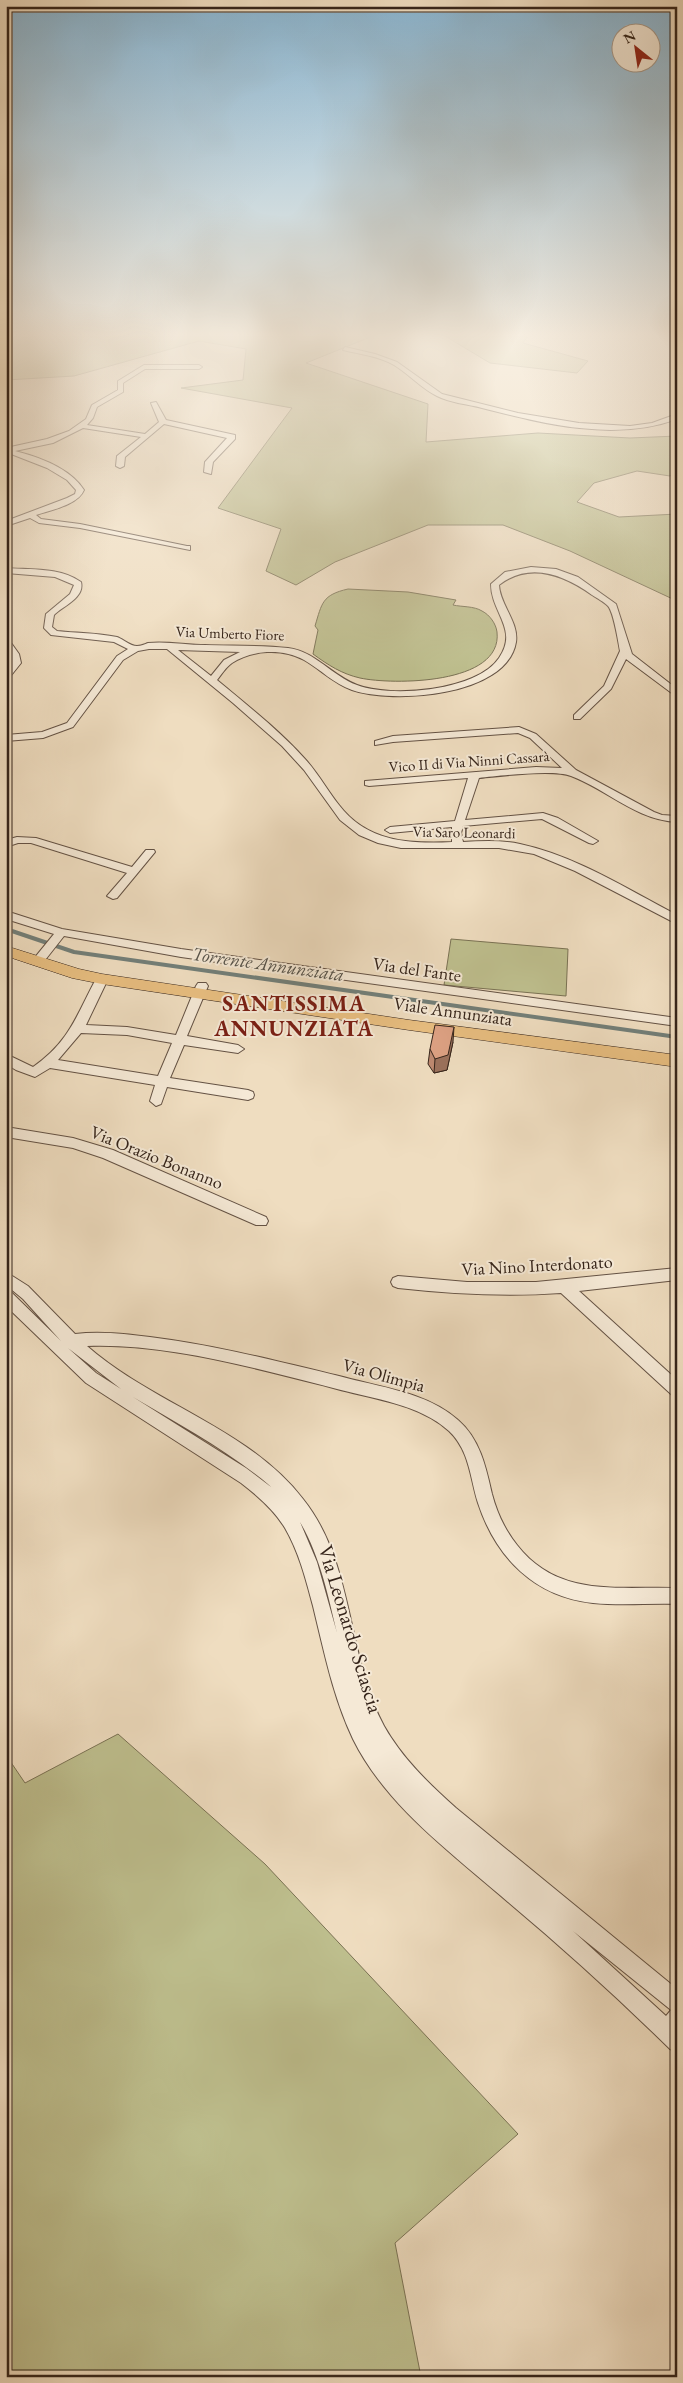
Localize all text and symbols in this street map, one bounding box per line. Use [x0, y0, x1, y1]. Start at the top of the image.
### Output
north arrow [610, 22, 660, 72]
text: N [620, 26, 639, 47]
street label: Via Umberto Fiore [175, 622, 285, 644]
street label: Vico II di Via Ninni Cassarà [388, 746, 550, 776]
street label: Via Saro Leonardi [412, 822, 516, 842]
water label: Torrente Annunziata [190, 941, 346, 987]
street label: Via del Fante [371, 951, 463, 987]
district label: SANTISSIMA ANNUNZIATA [213, 989, 374, 1043]
street label: Viale Annunziata [392, 991, 515, 1031]
street label: Via Orazio Bonanno [87, 1120, 227, 1194]
street label: Via Nino Interdonato [461, 1250, 613, 1280]
street label: Via Olimpia [340, 1353, 428, 1397]
street label: Via Leonardo Sciascia [313, 1542, 390, 1717]

